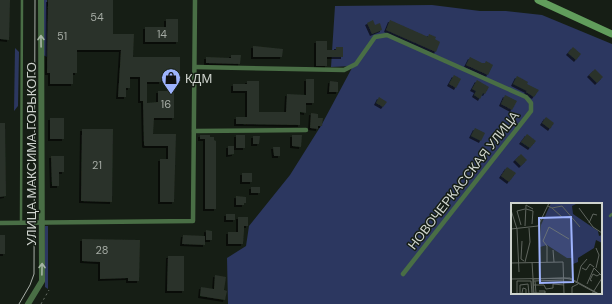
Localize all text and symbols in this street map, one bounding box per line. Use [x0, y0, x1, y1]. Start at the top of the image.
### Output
house number: 54 [90, 10, 104, 24]
house number: 14 [157, 27, 167, 41]
house number: 51 [57, 29, 67, 43]
one-way arrow [37, 35, 45, 48]
street label: УЛИЦА МАКСИМА ГОРЬКОГО [23, 62, 40, 246]
shop icon: КДМ [160, 67, 182, 95]
place label: КДМ [185, 70, 212, 87]
house number: 16 [161, 97, 171, 111]
street label: НОВОЧЕРКАССКАЯ УЛИЦА [404, 107, 523, 253]
house number: 21 [92, 158, 102, 172]
inset map [511, 203, 602, 294]
house number: 28 [96, 243, 108, 257]
one-way arrow [38, 263, 46, 276]

